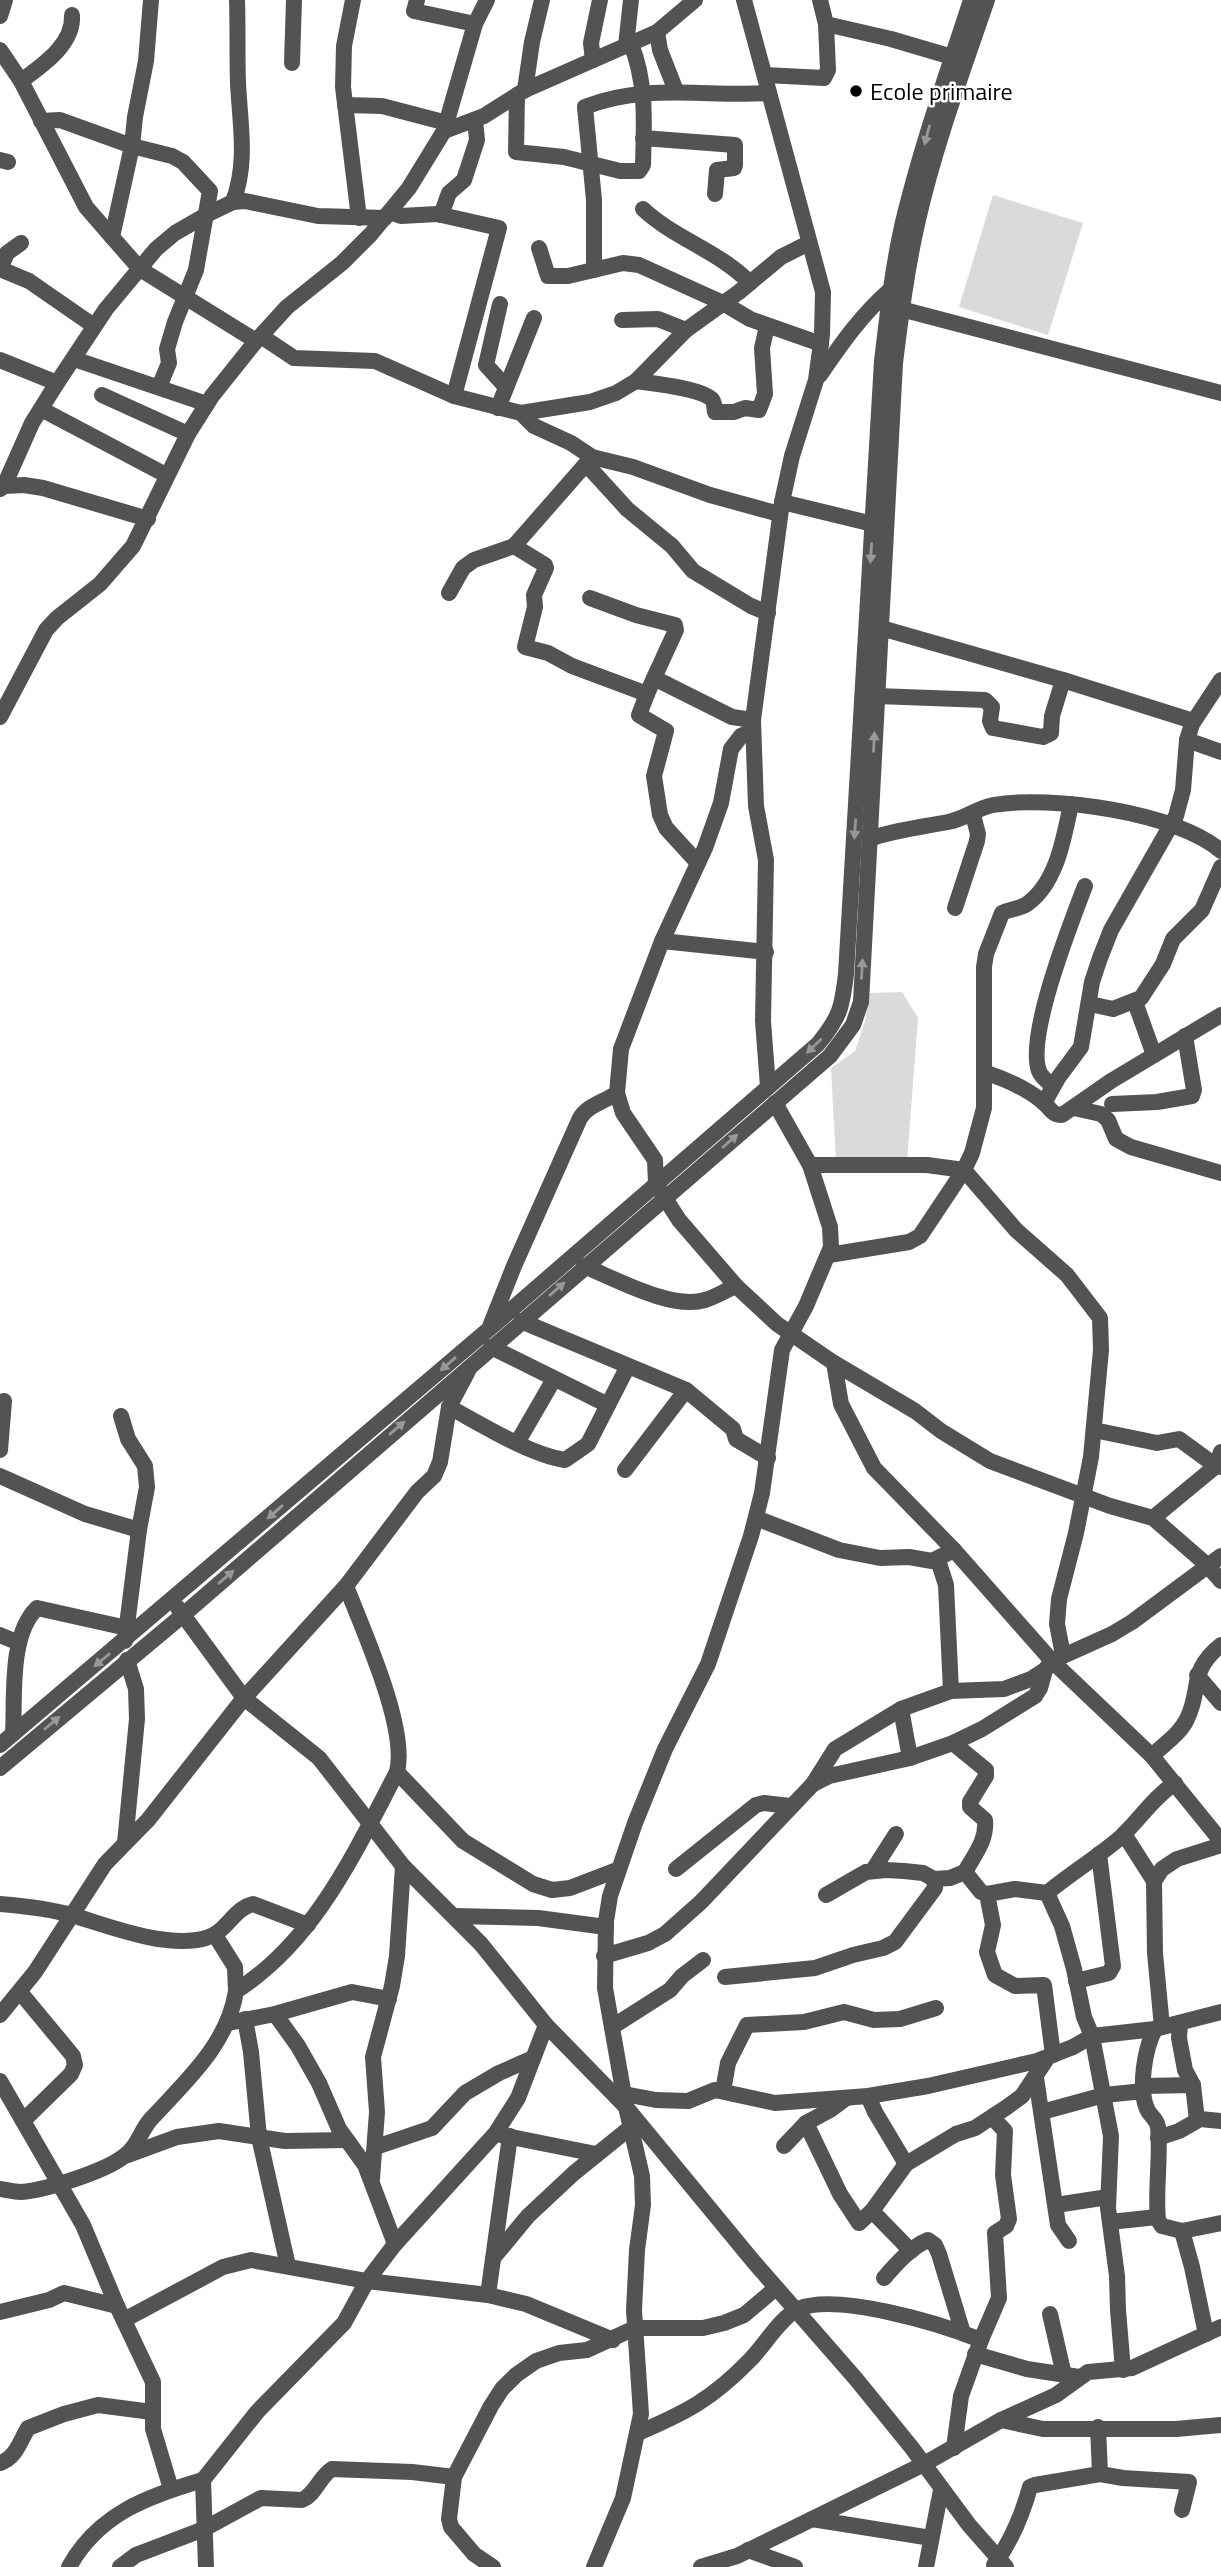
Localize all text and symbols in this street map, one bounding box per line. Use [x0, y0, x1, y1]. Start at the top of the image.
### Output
place label: Ecole primaire [870, 73, 1013, 109]
marker: Ecole primaire [848, 83, 864, 99]
one-way arrow [921, 124, 932, 146]
one-way arrow [865, 542, 876, 564]
one-way arrow [869, 730, 880, 752]
one-way arrow [849, 818, 860, 840]
one-way arrow [857, 958, 868, 980]
one-way arrow [806, 1038, 823, 1054]
one-way arrow [721, 1133, 739, 1149]
one-way arrow [549, 1282, 566, 1297]
one-way arrow [439, 1357, 457, 1372]
one-way arrow [389, 1421, 406, 1436]
one-way arrow [266, 1504, 284, 1520]
one-way arrow [217, 1569, 235, 1585]
one-way arrow [94, 1652, 111, 1667]
one-way arrow [42, 1716, 60, 1731]

